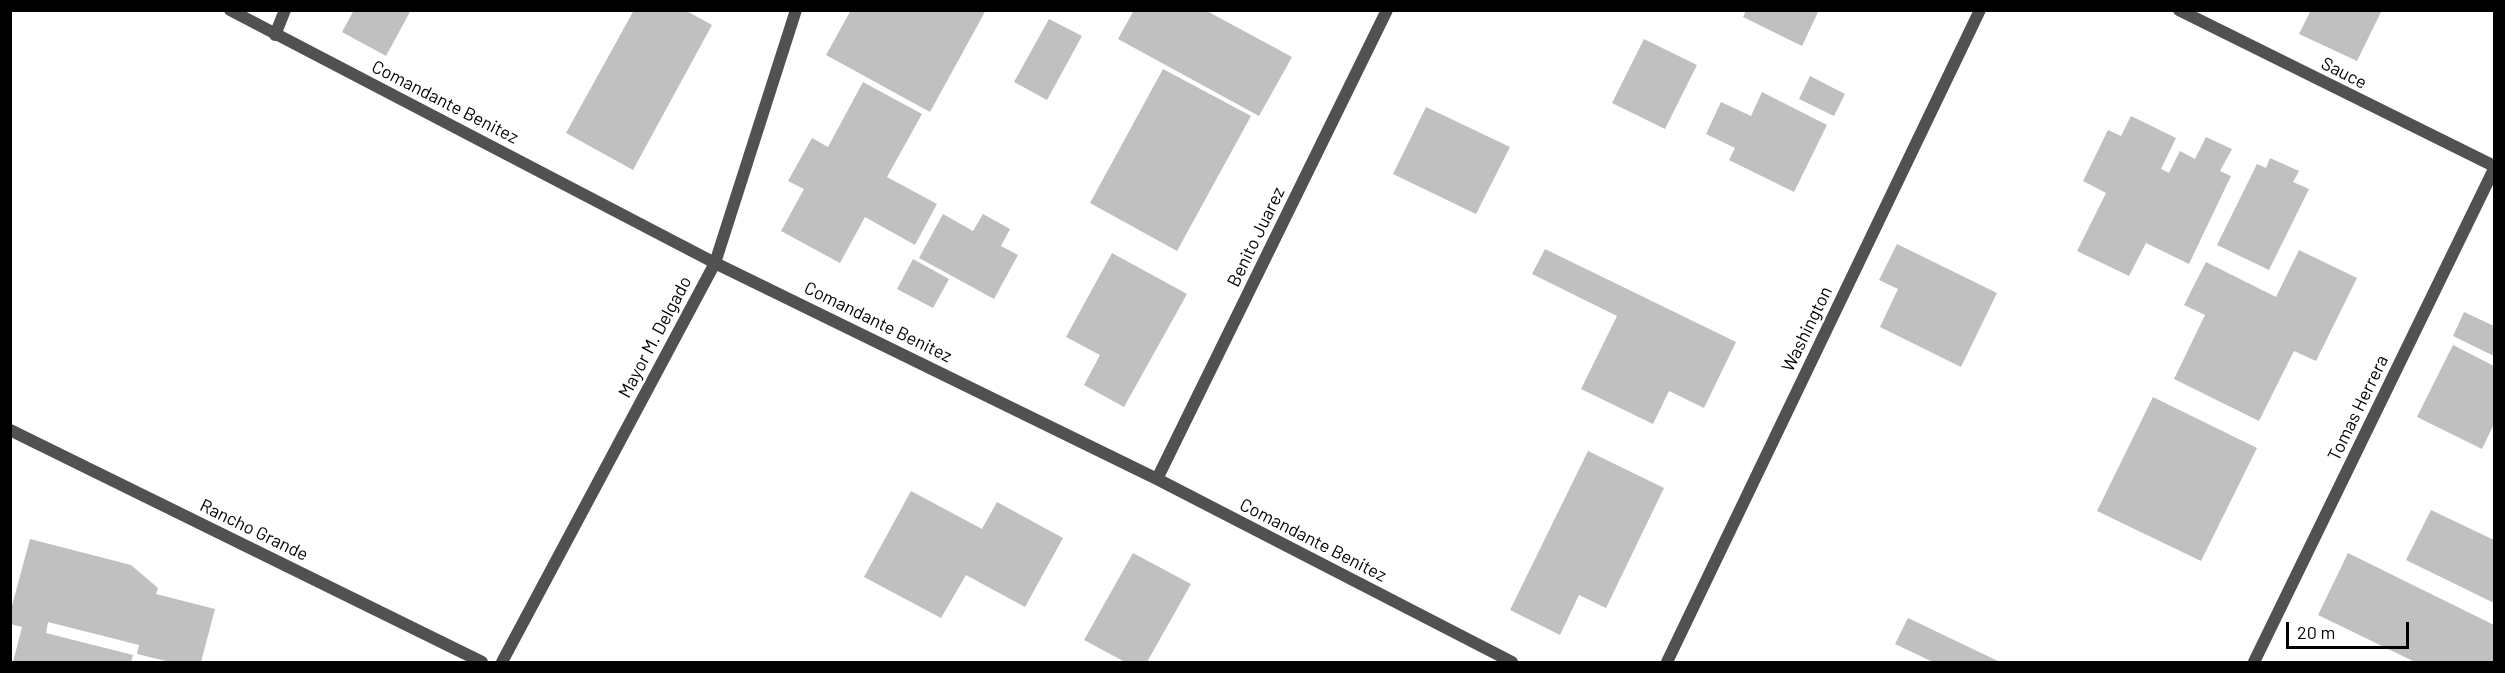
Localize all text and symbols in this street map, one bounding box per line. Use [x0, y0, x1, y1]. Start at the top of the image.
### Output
street label: Sauce [2318, 52, 2370, 94]
street label: Comandante Benitez [368, 56, 522, 148]
street label: Benito Juarez [1223, 184, 1289, 290]
street label: Mayor M. Delgado [614, 272, 696, 402]
street label: Comandante Benitez [801, 277, 955, 367]
street label: Washington [1777, 283, 1837, 375]
street label: Tomas Herrera [2323, 352, 2393, 464]
street label: Rancho Grande [196, 494, 312, 566]
street label: Comandante Benitez [1236, 494, 1390, 586]
scale bar [2289, 610, 2412, 648]
text: 20 m [2297, 621, 2335, 643]

